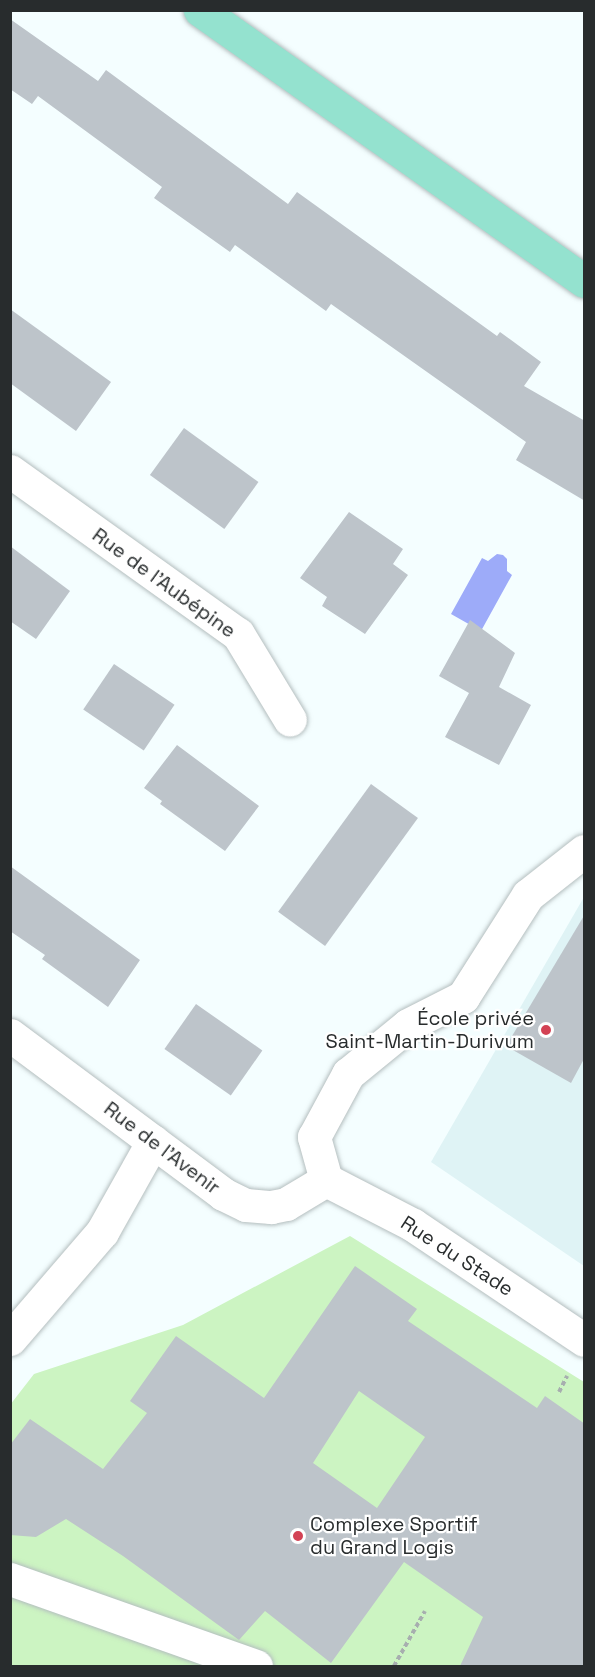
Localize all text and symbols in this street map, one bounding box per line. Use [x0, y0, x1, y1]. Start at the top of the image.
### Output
street label: Rue de l'Aubépine [88, 523, 240, 643]
place label: École privée Saint-Martin-Durivum [325, 1006, 534, 1053]
marker: École privée Saint-Martin-Durivum [539, 1023, 553, 1037]
street label: Rue de l'Avenir [99, 1097, 225, 1199]
street label: Rue du Stade [396, 1211, 518, 1301]
place label: Complexe Sportif du Grand Logis [310, 1512, 478, 1559]
marker: Complexe Sportif du Grand Logis [291, 1529, 305, 1543]

